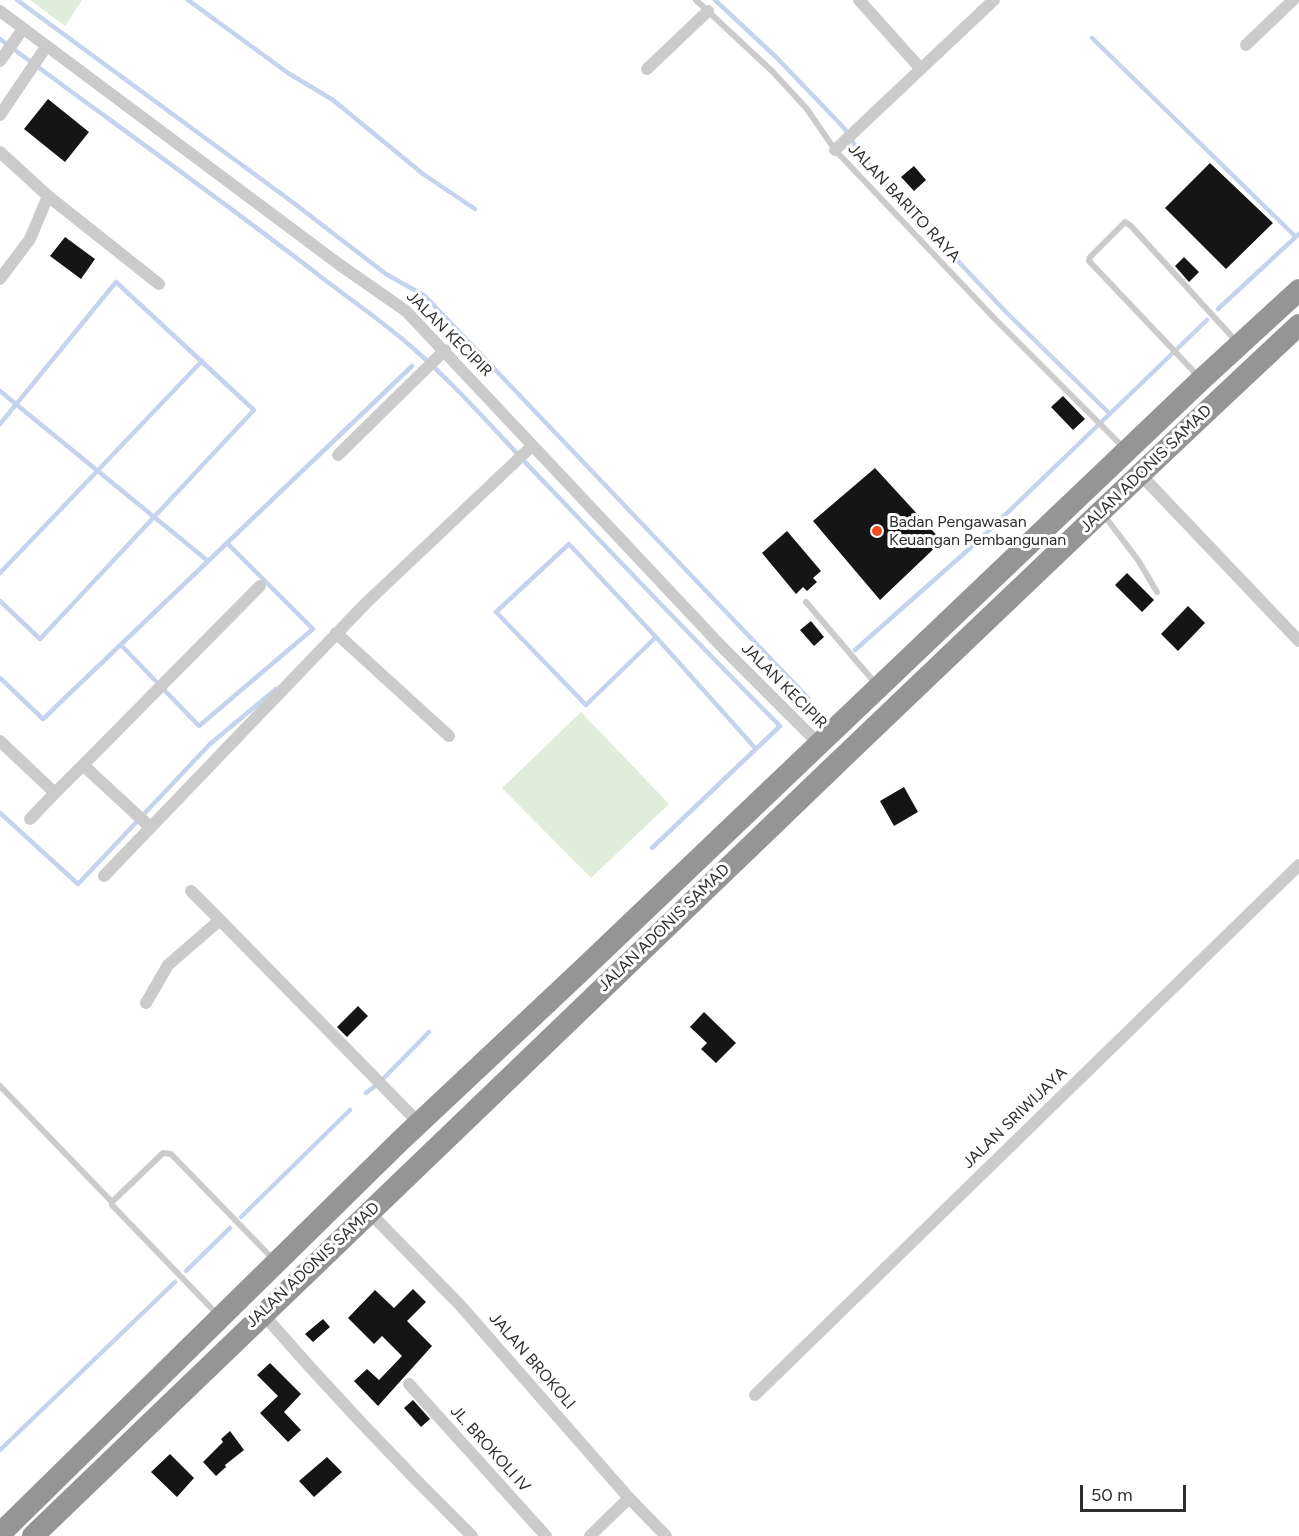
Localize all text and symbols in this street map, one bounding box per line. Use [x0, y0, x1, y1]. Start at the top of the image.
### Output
street label: JALAN BARITO RAYA [844, 139, 964, 267]
street label: JALAN KECIPIR [402, 287, 496, 381]
street label: JALAN ADONIS SAMAD [1076, 401, 1216, 537]
place label: Badan Pengawasan Keuangan Pembangunan [889, 512, 1066, 550]
marker: Badan Pengawasan Keuangan Pembangunan [870, 524, 884, 538]
street label: JALAN KECIPIR [737, 639, 831, 733]
street label: JALAN ADONIS SAMAD [594, 860, 734, 996]
street label: JALAN SRIWIJAYA [959, 1063, 1071, 1173]
street label: JALAN ADONIS SAMAD [242, 1198, 384, 1332]
street label: JALAN BROKOLI [485, 1309, 579, 1413]
street label: JL. BROKOLI IV [446, 1402, 534, 1496]
scale bar [1083, 1473, 1190, 1511]
text: 50 m [1091, 1484, 1133, 1506]

